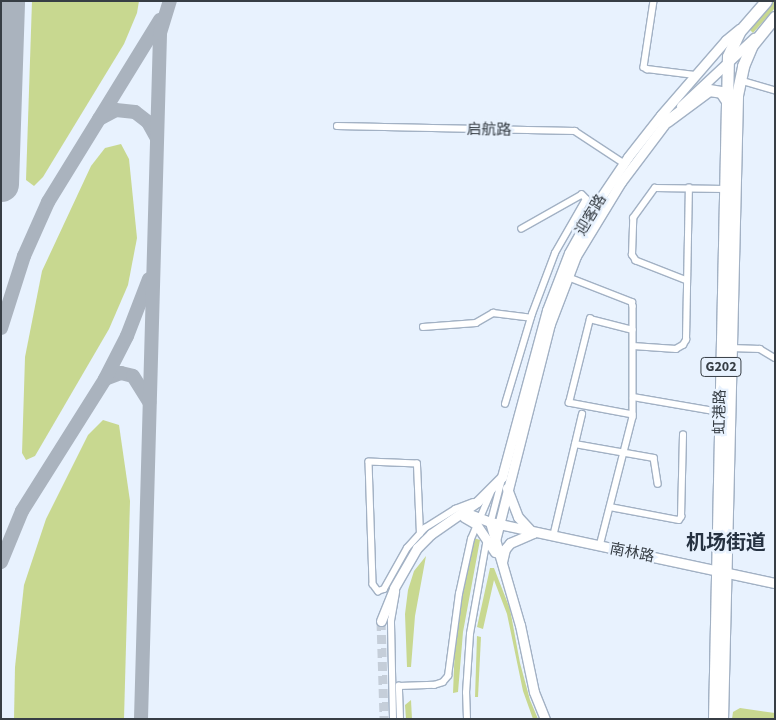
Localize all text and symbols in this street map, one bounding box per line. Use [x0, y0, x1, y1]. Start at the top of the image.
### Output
street label: 启航路 [466, 121, 512, 139]
street label: 迎客路 [572, 191, 610, 239]
road number: G202 [700, 356, 742, 378]
street label: 虹港路 [711, 389, 729, 435]
district label: 机场街道 [686, 531, 766, 555]
street label: 南林路 [608, 540, 656, 566]

